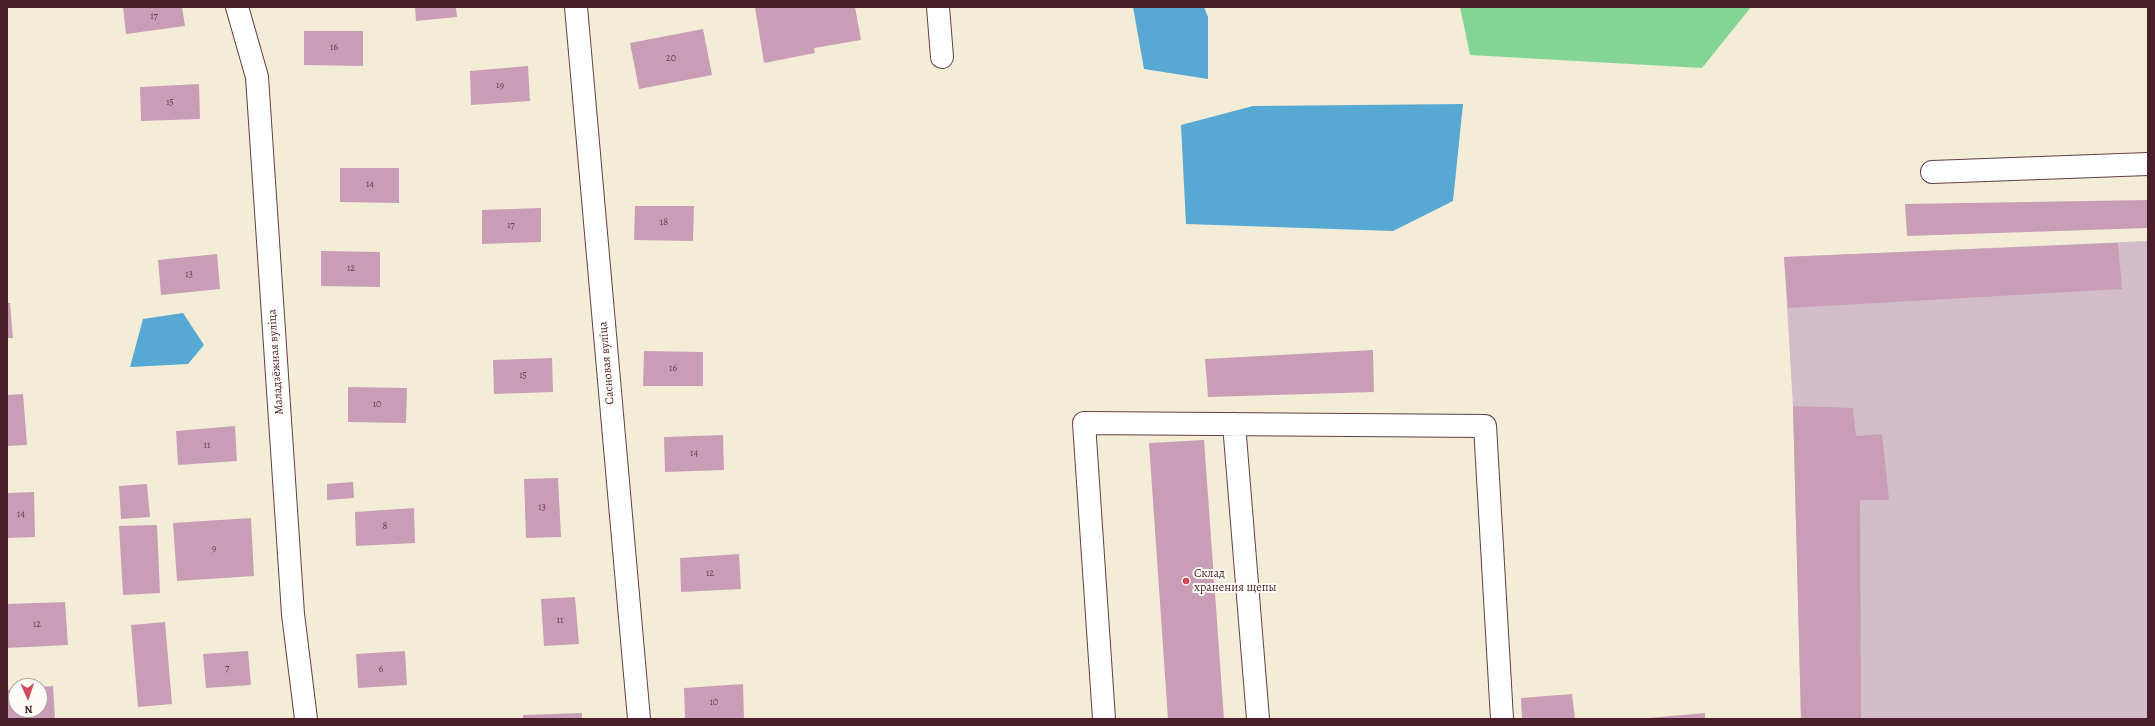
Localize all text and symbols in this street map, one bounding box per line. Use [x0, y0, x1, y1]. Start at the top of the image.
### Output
house number: 17 [150, 11, 158, 23]
house number: 16 [330, 42, 338, 54]
house number: 20 [666, 53, 676, 65]
house number: 19 [496, 80, 504, 92]
house number: 15 [166, 97, 174, 109]
house number: 14 [366, 179, 374, 191]
house number: 18 [660, 217, 668, 229]
house number: 17 [507, 220, 515, 232]
house number: 12 [347, 263, 355, 275]
house number: 13 [185, 269, 193, 281]
street label: Маладзёжная вуліца [265, 309, 287, 415]
street label: Сасновая вуліца [596, 321, 618, 405]
house number: 16 [669, 363, 677, 375]
house number: 15 [519, 370, 527, 382]
house number: 10 [373, 399, 381, 411]
house number: 11 [204, 440, 210, 452]
house number: 14 [690, 448, 698, 460]
house number: 13 [538, 502, 546, 514]
house number: 14 [17, 509, 25, 521]
house number: 8 [383, 521, 387, 533]
house number: 9 [212, 543, 216, 555]
place label: Склад хранения щепы [1194, 567, 1277, 595]
house number: 12 [706, 568, 714, 580]
marker: Склад хранения щепы [1181, 576, 1191, 586]
house number: 11 [557, 615, 563, 627]
house number: 12 [33, 619, 41, 631]
house number: 7 [225, 663, 229, 675]
house number: 6 [379, 664, 383, 676]
north arrow [8, 678, 48, 718]
house number: 10 [710, 697, 718, 709]
text: N [24, 702, 33, 717]

